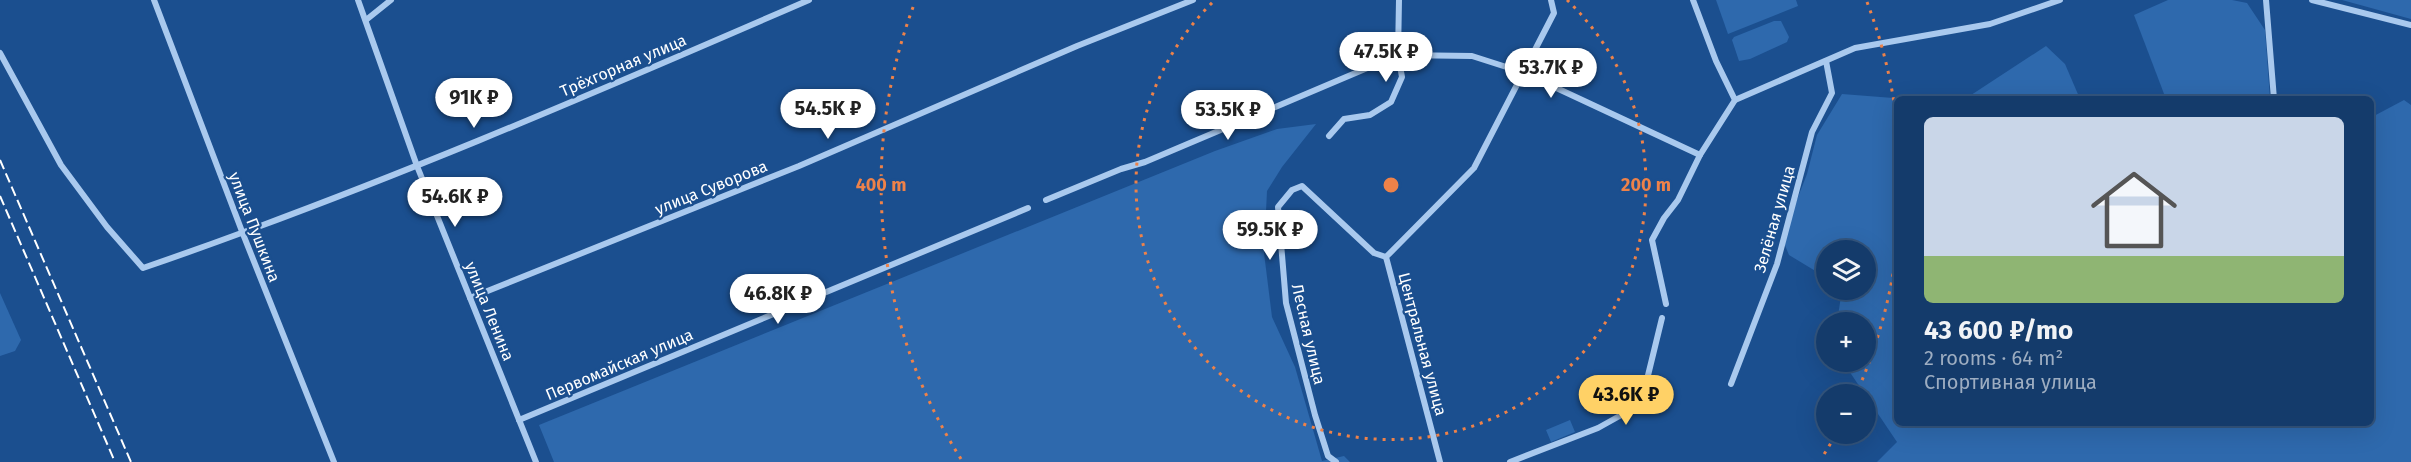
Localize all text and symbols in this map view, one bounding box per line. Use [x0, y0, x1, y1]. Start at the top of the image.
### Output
street label: Трёхгорная улица [557, 30, 689, 101]
pin: 47.5K ₽ [1331, 32, 1441, 83]
text: 47.5K ₽ [1353, 39, 1419, 63]
pin: 53.7K ₽ [1496, 48, 1606, 99]
text: 53.7K ₽ [1519, 55, 1583, 79]
pin: 91K ₽ [432, 78, 516, 129]
text: 91K ₽ [449, 85, 499, 109]
pin: 54.5K ₽ [773, 89, 883, 140]
pin: 53.5K ₽ [1173, 90, 1283, 141]
text: 54.5K ₽ [794, 96, 862, 120]
text: 53.5K ₽ [1195, 97, 1261, 121]
street label: улица Суворова [652, 156, 770, 219]
icon: home [2080, 156, 2188, 264]
street label: Зелёная улица [1750, 163, 1799, 275]
street label: улица Пушкина [225, 169, 284, 285]
text: 400 m [856, 174, 906, 196]
text: 200 m [1621, 174, 1671, 196]
centre of rings [1381, 175, 1401, 195]
pin: 54.6K ₽ [400, 177, 510, 228]
text: 54.6K ₽ [421, 184, 489, 208]
pin: 59.5K ₽ [1215, 210, 1325, 261]
text: 59.5K ₽ [1237, 217, 1303, 241]
map controls [1816, 240, 1876, 444]
button: layers [1816, 240, 1876, 300]
street label: улица Ленина [461, 259, 518, 364]
street label: Центральная улица [1394, 270, 1451, 418]
pin: 46.8K ₽ [723, 274, 833, 325]
text: 46.8K ₽ [744, 281, 812, 305]
street label: Лесная улица [1288, 282, 1329, 386]
button: + [1816, 312, 1876, 372]
text: 43 600 ₽/mo [1924, 315, 2073, 346]
street label: Первомайская улица [543, 325, 696, 404]
text: 2 rooms · 64 m² [1924, 346, 2063, 370]
text: Спортивная улица [1924, 370, 2097, 394]
pin: 43.6K ₽ [1571, 375, 1681, 426]
text: 43.6K ₽ [1593, 382, 1659, 406]
button: − [1816, 384, 1876, 444]

